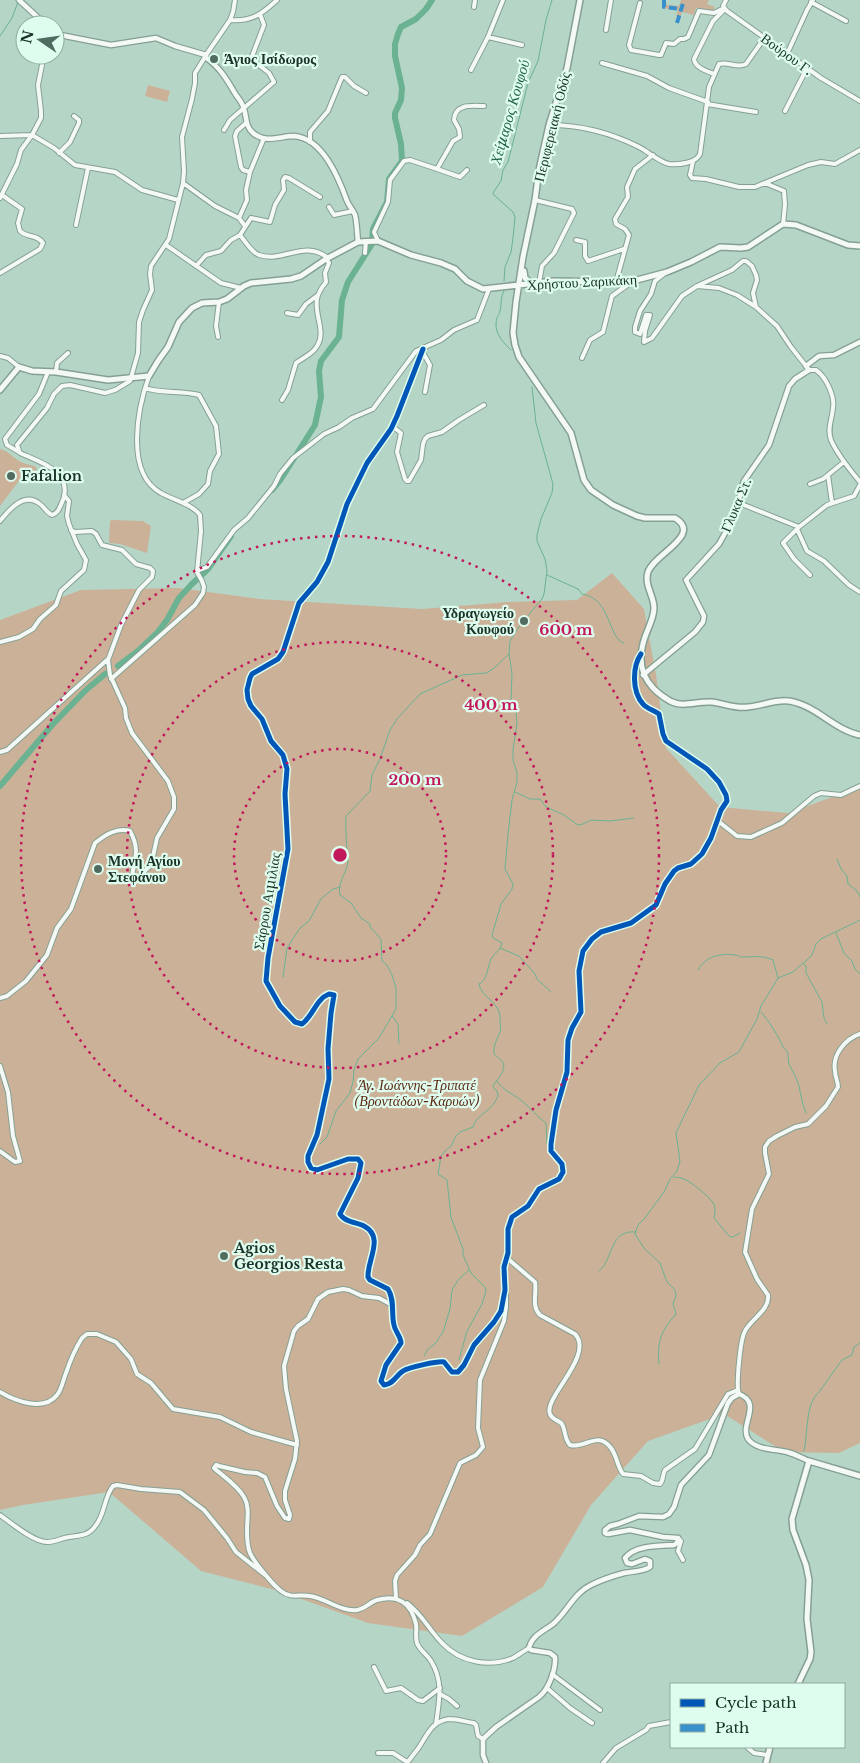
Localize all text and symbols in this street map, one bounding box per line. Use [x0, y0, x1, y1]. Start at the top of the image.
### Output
north arrow [15, 15, 65, 65]
text: N [17, 29, 38, 46]
street label: Βούρου Γ. [757, 29, 817, 79]
place label: Άγιος Ισίδωρος [224, 50, 317, 68]
marker: Άγιος Ισίδωρος [208, 53, 220, 65]
water label: Χείμαρος Κουφού [485, 57, 534, 167]
street label: Περιφερειακή Οδός [530, 70, 574, 184]
street label: Χρήστου Σαρικάκη [526, 270, 638, 294]
place label: Fafalion [21, 467, 82, 485]
marker: Fafalion [5, 470, 17, 482]
street label: Γλυκα Στ. [717, 475, 755, 535]
place label: Υδραγωγείο Κουφού [442, 604, 514, 638]
marker: Υδραγωγείο Κουφού [518, 615, 530, 627]
text: 600 m [539, 620, 593, 639]
text: 400 m [464, 695, 518, 714]
text: 200 m [389, 770, 442, 789]
centre of rings [331, 846, 349, 864]
street label: Σάρρου Αιμιλίας [250, 850, 285, 951]
place label: Μονή Αγίου Στεφάνου [108, 852, 181, 886]
marker: Μονή Αγίου Στεφάνου [92, 863, 104, 875]
park label: Άγ. Ιωάννης-Τριπατέ (Βροντάδων-Καρυών) [355, 1076, 480, 1110]
place label: Agios Georgios Resta [233, 1239, 343, 1273]
marker: Agios Georgios Resta [218, 1250, 230, 1262]
legend [670, 1683, 845, 1748]
text: Cycle path [715, 1693, 797, 1712]
text: Path [715, 1718, 749, 1737]

